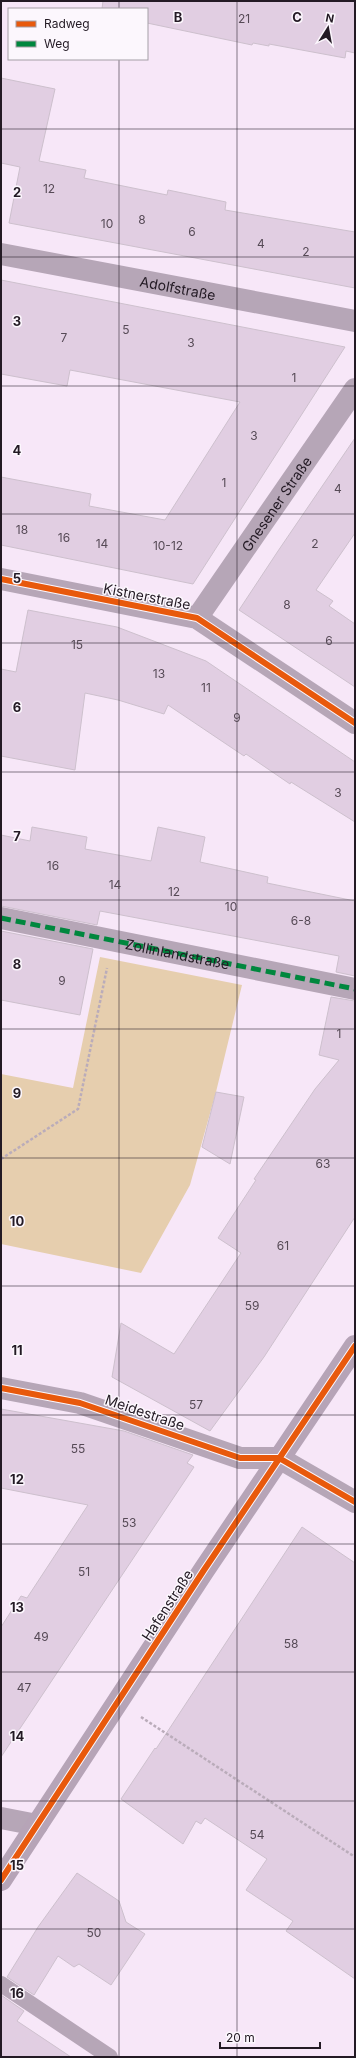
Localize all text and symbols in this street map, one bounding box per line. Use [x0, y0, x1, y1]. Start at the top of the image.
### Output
legend [8, 8, 148, 60]
north arrow [308, 8, 348, 48]
text: B [174, 9, 183, 25]
text: C [292, 9, 302, 25]
house number: 21 [238, 11, 250, 26]
text: N [324, 11, 335, 26]
text: Radweg [44, 16, 90, 31]
text: Weg [44, 36, 70, 51]
house number: 12 [43, 181, 55, 196]
text: 2 [13, 184, 21, 200]
house number: 8 [138, 212, 146, 227]
house number: 10 [101, 216, 113, 231]
house number: 6 [188, 224, 196, 239]
house number: 4 [257, 236, 265, 251]
house number: 2 [302, 244, 310, 259]
street label: Adolfstraße [139, 272, 217, 303]
text: 3 [13, 313, 21, 329]
house number: 5 [122, 322, 130, 337]
house number: 7 [61, 330, 68, 345]
house number: 3 [187, 335, 195, 350]
house number: 1 [292, 370, 296, 385]
house number: 3 [250, 428, 258, 443]
text: 4 [13, 442, 22, 458]
street label: Gnesener Straße [237, 453, 315, 554]
house number: 1 [222, 475, 226, 490]
house number: 4 [334, 481, 342, 496]
house number: 18 [16, 522, 28, 537]
house number: 16 [58, 530, 70, 545]
house number: 14 [96, 536, 109, 551]
house number: 2 [311, 536, 319, 551]
house number: 10-12 [153, 538, 183, 553]
text: 5 [13, 570, 21, 586]
street label: Kistnerstraße [102, 579, 192, 613]
house number: 8 [283, 597, 291, 612]
house number: 6 [325, 633, 333, 648]
house number: 15 [71, 637, 83, 652]
house number: 13 [153, 666, 165, 681]
house number: 11 [201, 680, 211, 695]
text: 6 [13, 699, 21, 715]
house number: 9 [233, 710, 241, 725]
house number: 3 [334, 785, 342, 800]
text: 7 [13, 828, 21, 844]
house number: 16 [47, 858, 59, 873]
house number: 14 [109, 877, 122, 892]
house number: 12 [168, 884, 180, 899]
house number: 10 [225, 899, 237, 914]
house number: 6-8 [291, 913, 311, 928]
street label: Zollinlandstraße [124, 935, 231, 972]
text: 8 [13, 956, 21, 972]
house number: 9 [58, 973, 66, 988]
house number: 1 [337, 1026, 341, 1041]
text: 9 [13, 1085, 21, 1101]
house number: 63 [316, 1156, 330, 1171]
text: 10 [10, 1213, 24, 1229]
house number: 61 [277, 1238, 289, 1253]
house number: 59 [245, 1298, 259, 1313]
text: 11 [11, 1342, 23, 1358]
street label: Meidestraße [103, 1390, 187, 1434]
house number: 57 [189, 1397, 203, 1412]
house number: 55 [71, 1441, 85, 1456]
text: 12 [10, 1471, 24, 1487]
house number: 53 [122, 1515, 136, 1530]
house number: 51 [78, 1564, 90, 1579]
street label: Hafenstraße [138, 1566, 196, 1644]
text: 13 [10, 1599, 24, 1615]
house number: 49 [33, 1629, 49, 1644]
house number: 58 [284, 1636, 298, 1651]
house number: 47 [17, 1680, 31, 1695]
text: 14 [10, 1728, 24, 1744]
house number: 54 [249, 1827, 265, 1842]
text: 15 [10, 1857, 24, 1873]
house number: 50 [87, 1925, 101, 1940]
text: 16 [10, 1985, 24, 2001]
scale bar [220, 2024, 320, 2050]
text: 20 m [226, 2030, 255, 2045]

